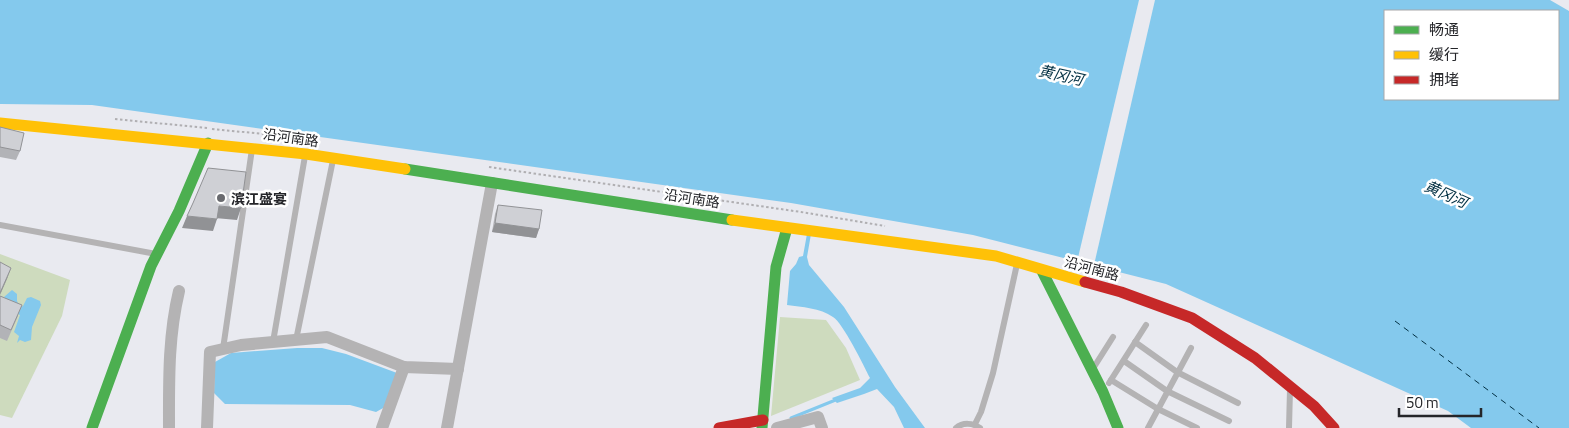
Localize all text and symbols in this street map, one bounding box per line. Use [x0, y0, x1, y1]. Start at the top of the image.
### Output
legend [1384, 10, 1559, 100]
text: 畅通 [1429, 18, 1459, 41]
text: 缓行 [1429, 43, 1459, 66]
water label: 黄冈河 [1036, 59, 1088, 92]
text: 拥堵 [1429, 68, 1459, 91]
street label: 沿河南路 [262, 123, 320, 151]
water label: 黄冈河 [1421, 174, 1474, 215]
street label: 沿河南路 [663, 183, 721, 213]
place label: 滨江盛宴 [231, 188, 287, 209]
marker: 滨江盛宴 [215, 192, 227, 204]
street label: 沿河南路 [1062, 251, 1122, 285]
scale bar [1399, 386, 1482, 418]
text: 50 m [1406, 391, 1439, 414]

